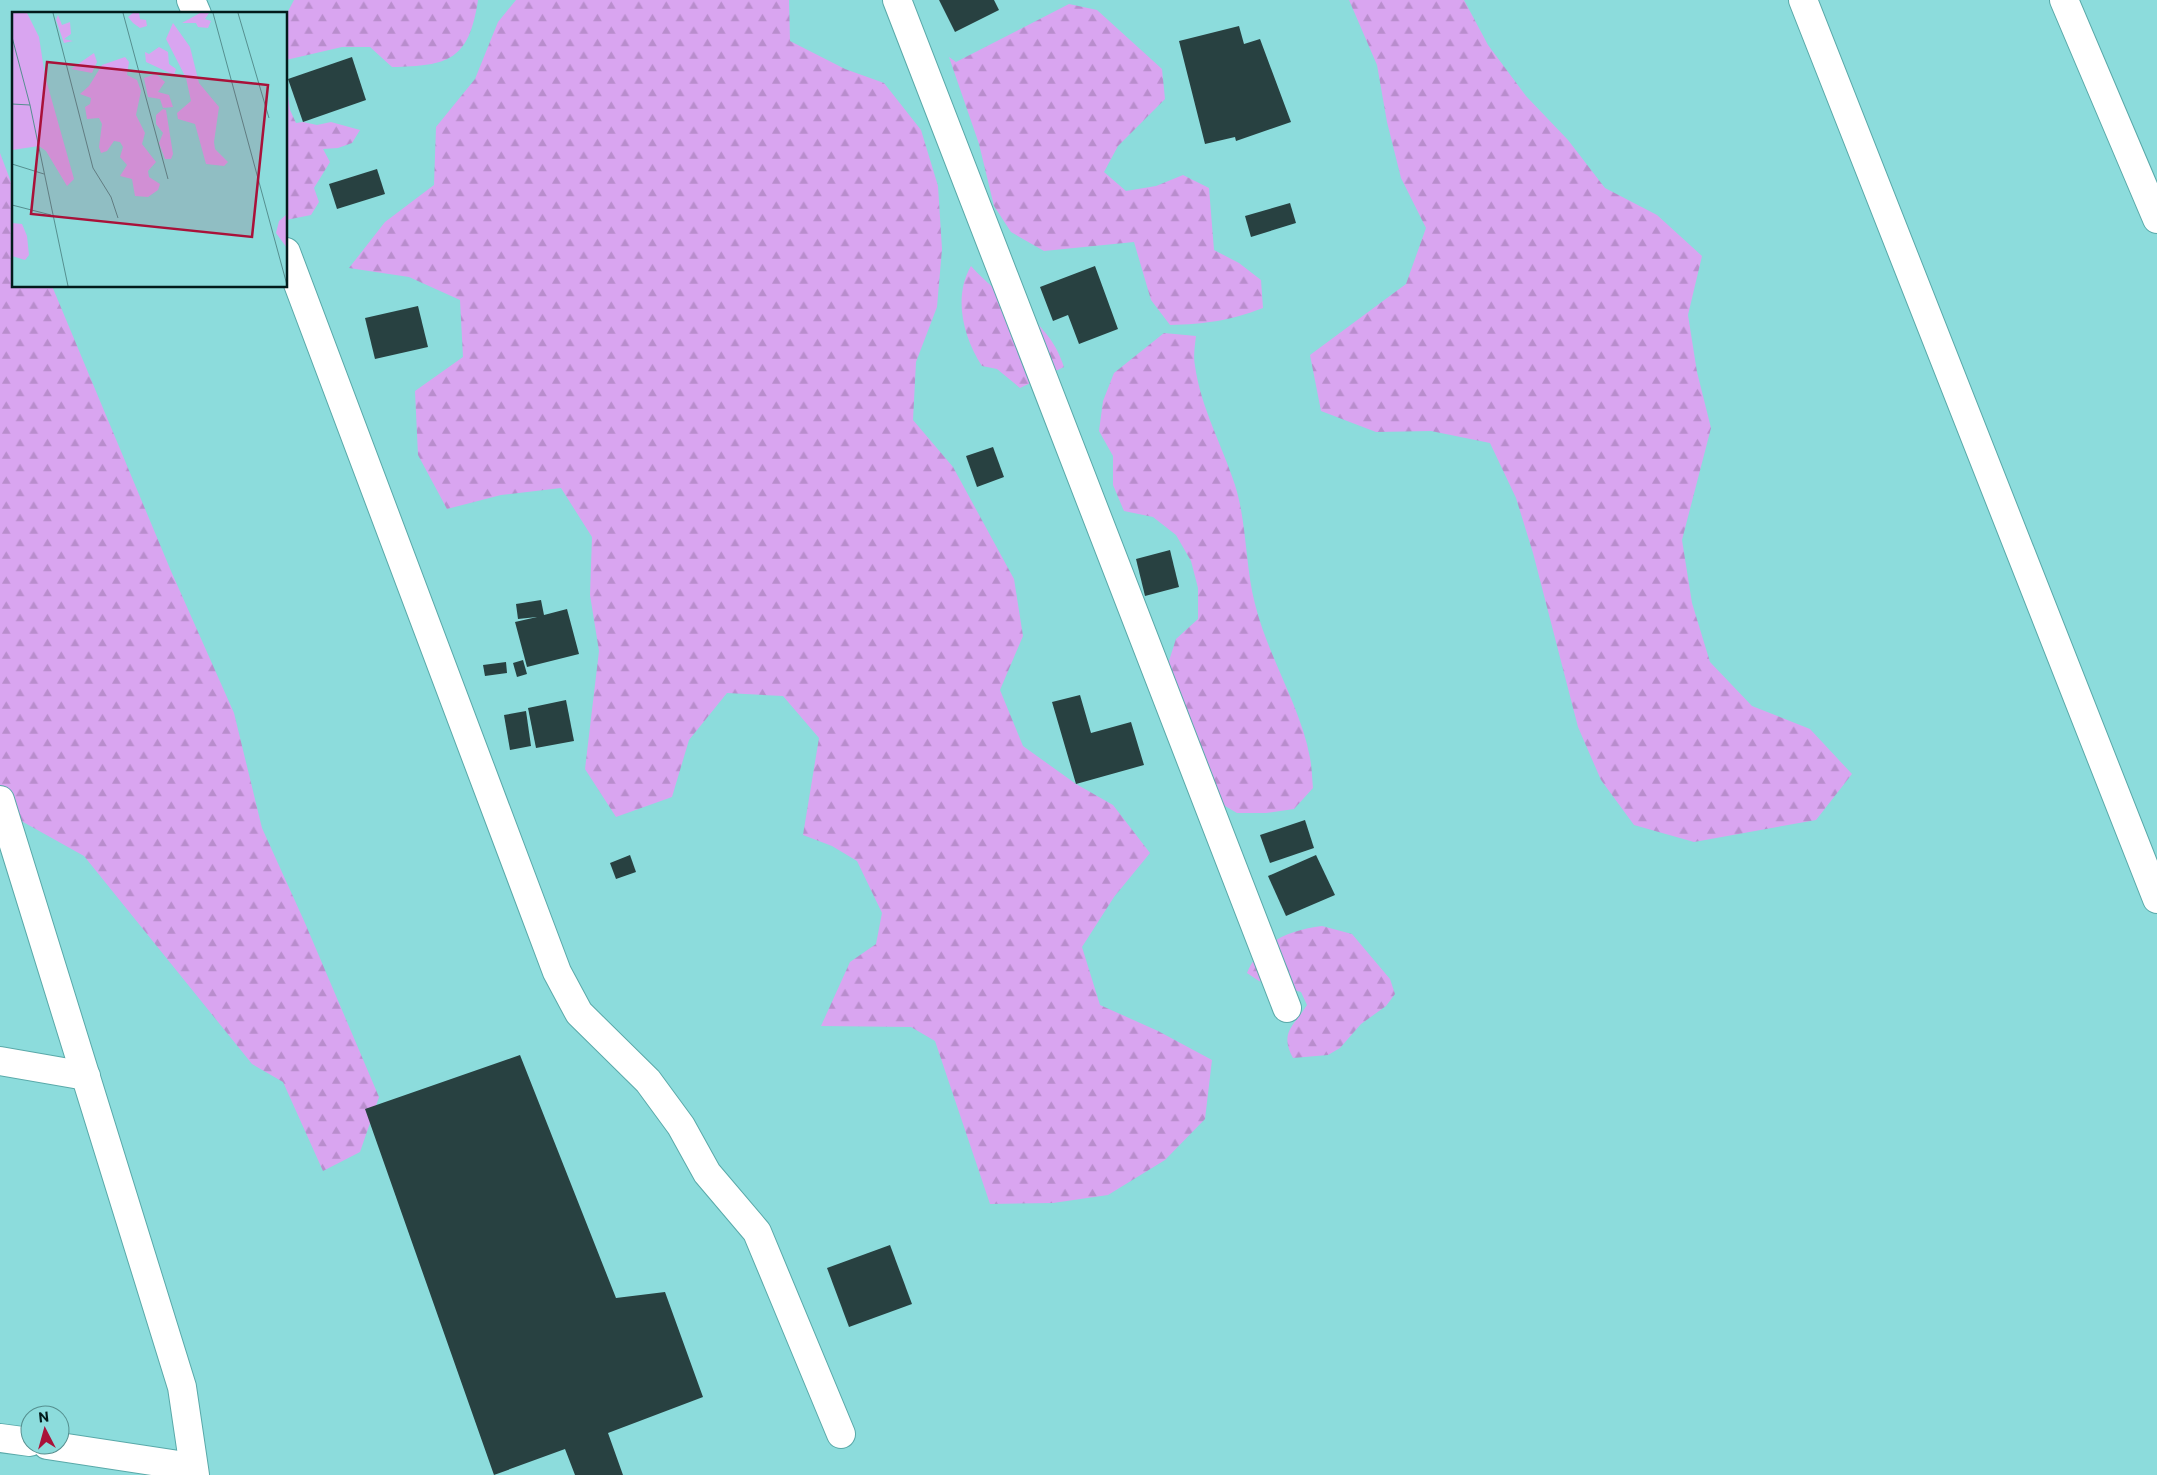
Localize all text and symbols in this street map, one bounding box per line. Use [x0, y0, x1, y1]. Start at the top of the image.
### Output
inset map [12, 12, 288, 288]
north arrow [20, 1405, 70, 1455]
text: N [37, 1408, 50, 1426]

